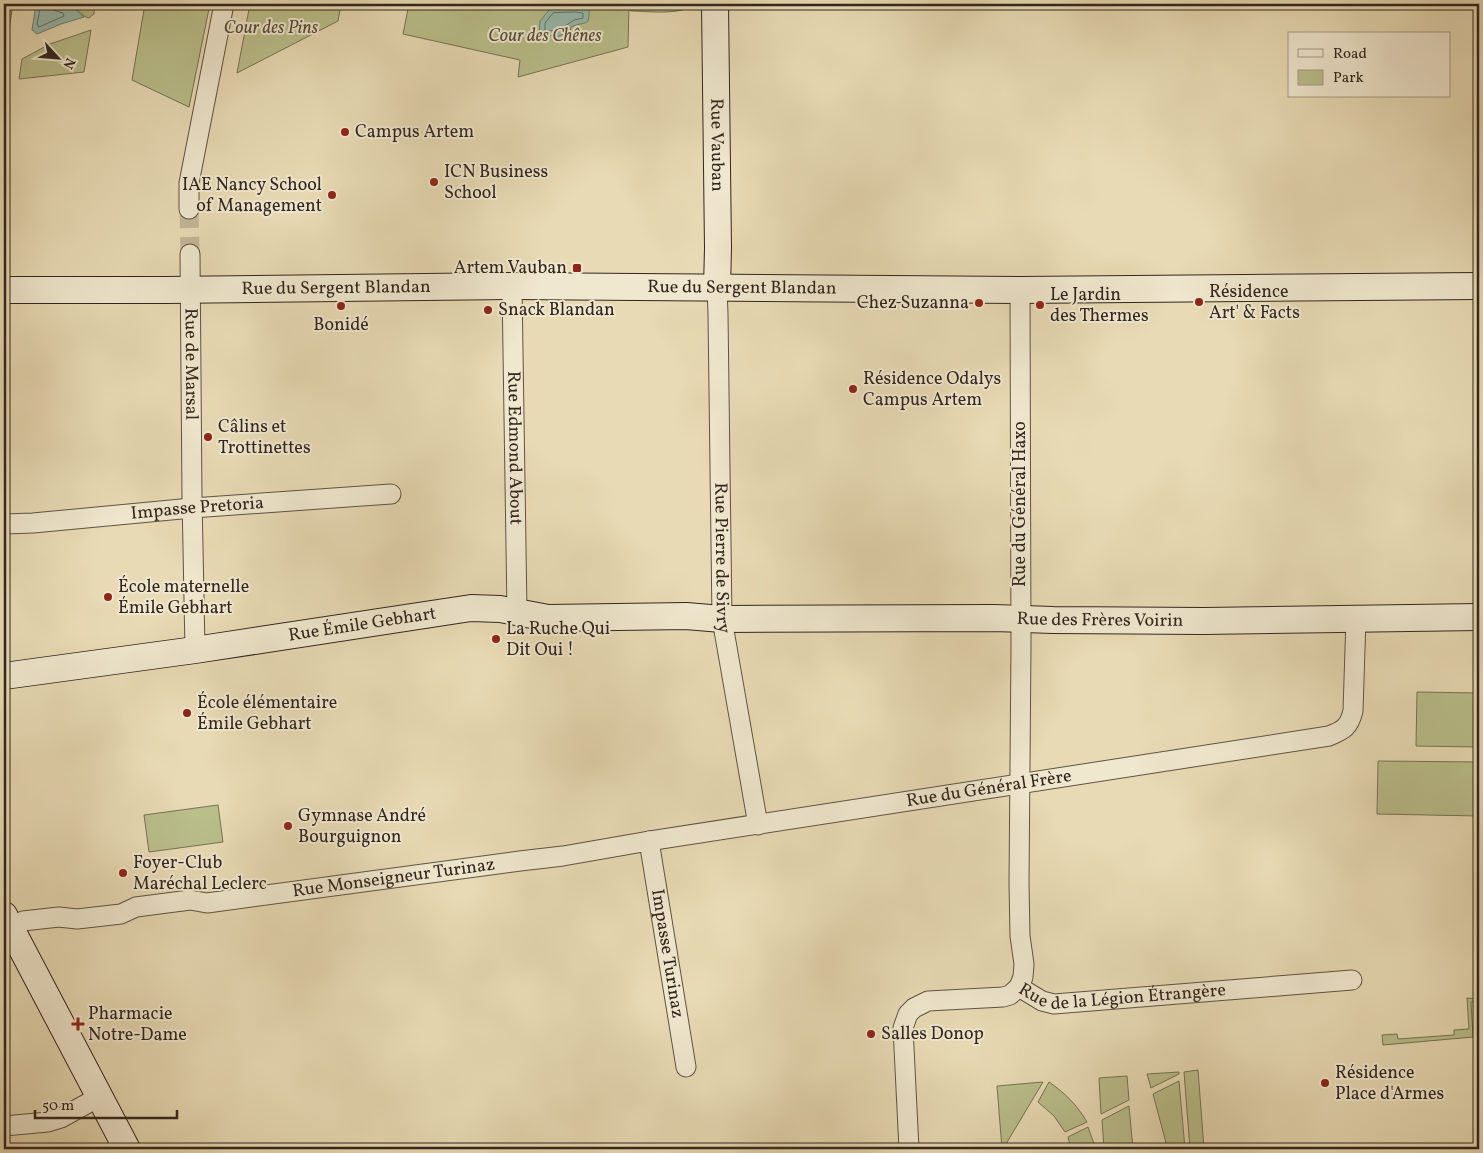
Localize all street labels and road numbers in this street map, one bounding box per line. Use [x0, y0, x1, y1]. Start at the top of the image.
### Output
street label: Rue Vauban [704, 98, 730, 192]
street label: Rue du Sergent Blandan [241, 274, 431, 302]
street label: Rue du Sergent Blandan [647, 275, 837, 301]
street label: Rue de Marsal [178, 308, 204, 420]
street label: Rue Edmond About [501, 371, 528, 525]
street label: Rue du Général Haxo [1008, 421, 1033, 587]
street label: Rue Pierre de Sivry [708, 482, 737, 636]
street label: Impasse Pretoria [130, 490, 265, 526]
street label: Rue Émile Gebhart [287, 601, 438, 648]
street label: Rue des Frères Voirin [1016, 606, 1184, 633]
street label: Rue du Général Frère [905, 763, 1073, 814]
street label: Rue Monseigneur Turinaz [291, 852, 496, 904]
street label: Impasse Turinaz [645, 887, 690, 1020]
street label: Rue de la Légion Étrangère [1014, 977, 1227, 1017]

